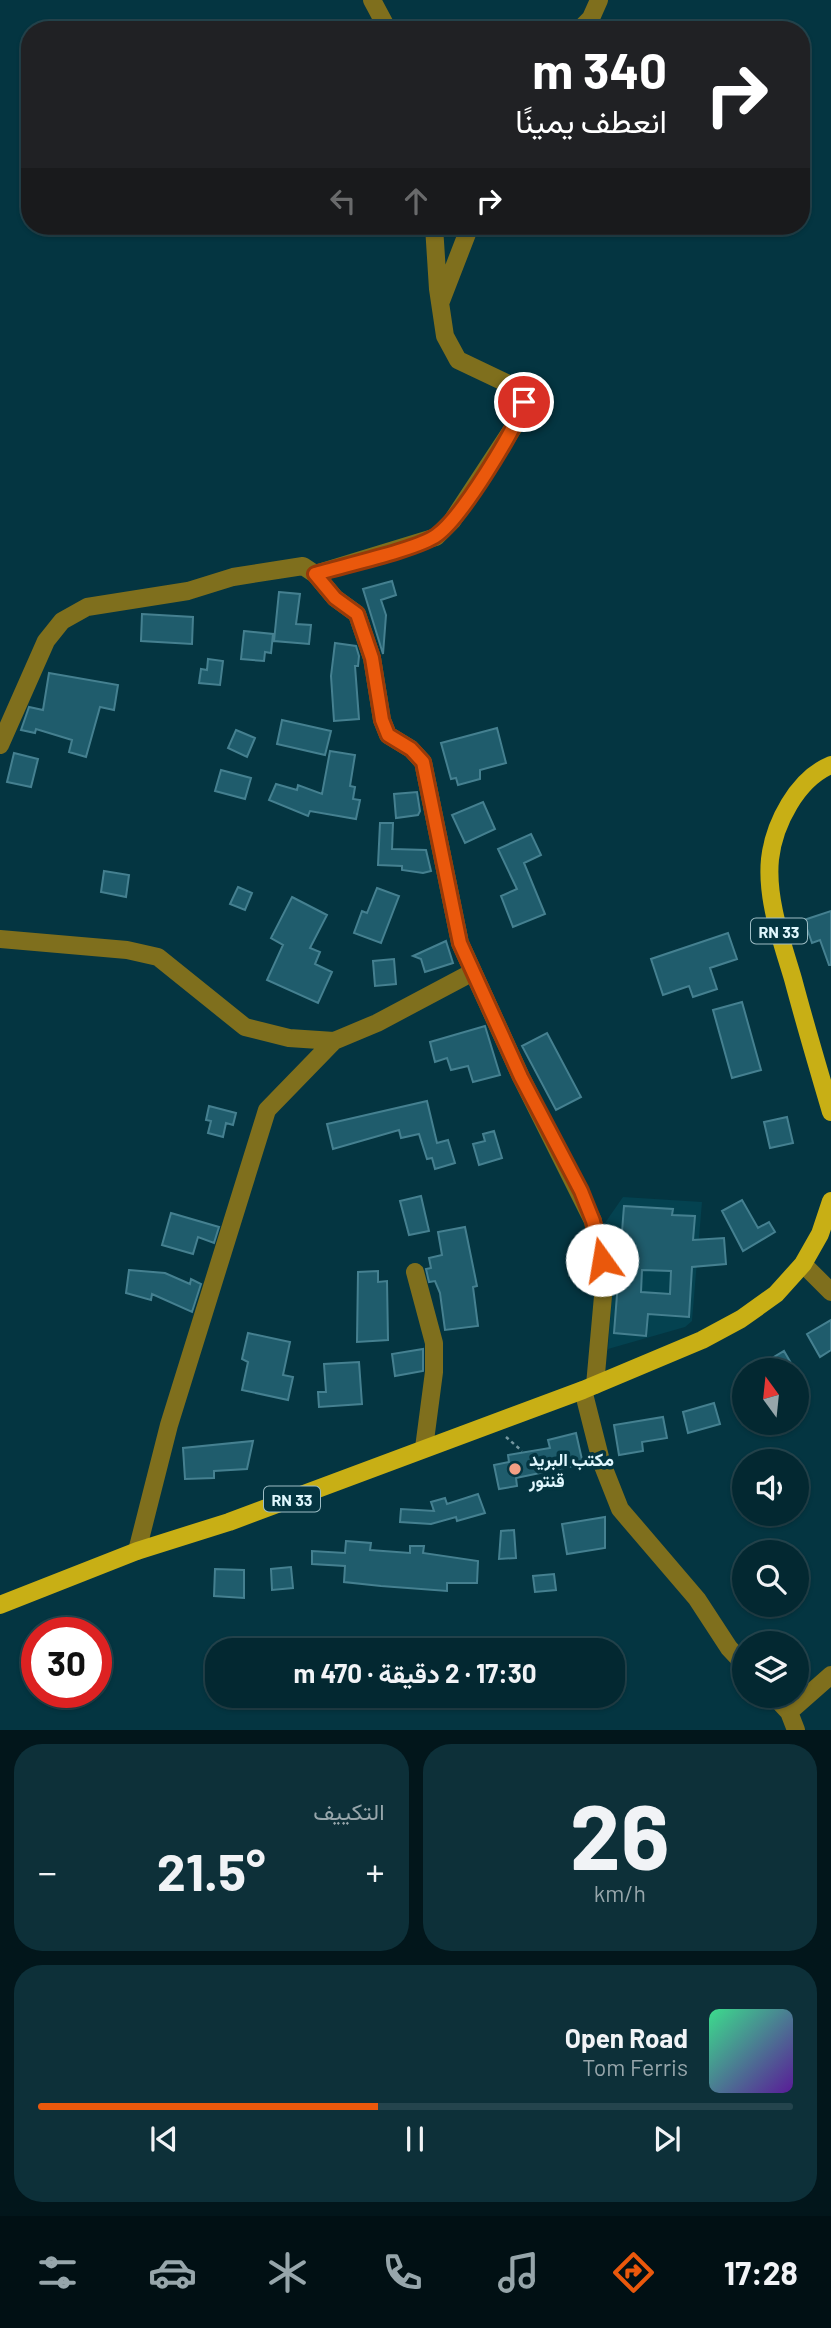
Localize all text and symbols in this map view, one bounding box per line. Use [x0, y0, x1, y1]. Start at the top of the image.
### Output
text: 340 m [532, 40, 667, 99]
icon: right [691, 49, 782, 140]
text: انعطف يمينًا [515, 101, 667, 139]
icon: left [324, 182, 362, 220]
icon: ahead [397, 182, 435, 220]
icon: right [470, 182, 508, 220]
pin [494, 372, 554, 432]
icon: arrive [505, 383, 543, 421]
road number: RN 33 [751, 918, 807, 944]
position arrow [565, 1223, 639, 1297]
north arrow [732, 1358, 808, 1435]
map controls [732, 1358, 809, 1708]
place label: مكتب البريد قنتور [528, 1448, 614, 1492]
button: sound [732, 1449, 809, 1526]
marker: مكتب البريد قنتور [507, 1461, 523, 1477]
road number: RN 33 [264, 1486, 320, 1512]
button: search [732, 1540, 809, 1617]
speed limit sign: 30 [21, 1617, 112, 1708]
button: layers [732, 1631, 809, 1708]
text: 17:30 · 2 دقيقة · 470 m [293, 1657, 537, 1688]
text: 26 [570, 1779, 670, 1888]
text: التكييف [313, 1797, 385, 1825]
text: 21.5° [157, 1839, 266, 1901]
text: − [38, 1848, 57, 1894]
text: + [365, 1848, 385, 1894]
text: km/h [594, 1879, 646, 1907]
text: Open Road [565, 2022, 688, 2053]
text: Tom Ferris [582, 2053, 688, 2081]
icon: previous [145, 2120, 183, 2158]
icon: pause [396, 2120, 434, 2158]
icon: next [648, 2120, 686, 2158]
icon: filters [33, 2248, 82, 2297]
icon: car [148, 2248, 197, 2297]
icon: climate [263, 2248, 312, 2297]
icon: phone [378, 2248, 427, 2297]
icon: music [494, 2248, 543, 2297]
icon: directions [609, 2248, 658, 2297]
text: 17:28 [724, 2253, 798, 2291]

